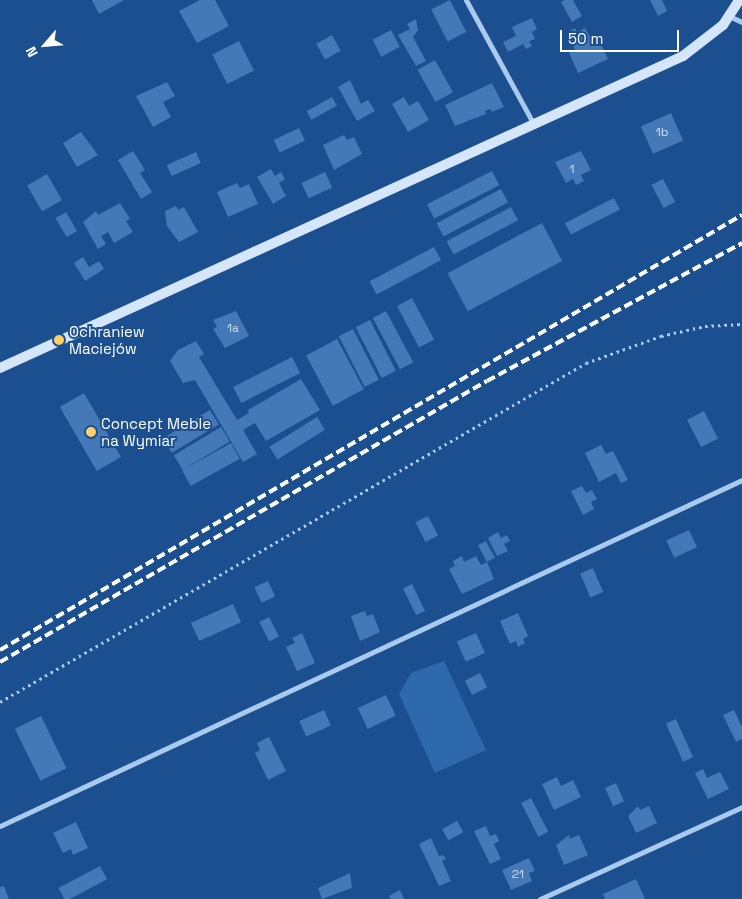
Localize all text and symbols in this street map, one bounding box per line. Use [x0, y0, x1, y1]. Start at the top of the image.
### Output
north arrow [20, 20, 70, 70]
scale bar [562, 20, 681, 52]
text: 50 m [568, 29, 603, 48]
text: N [21, 44, 42, 60]
house number: 1b [656, 126, 668, 140]
house number: 1 [569, 163, 575, 177]
place label: Ochraniew Maciejów [69, 322, 145, 357]
house number: 1a [227, 322, 239, 336]
marker: Ochraniew Maciejów [53, 334, 65, 346]
place label: Concept Meble na Wymiar [101, 414, 211, 449]
marker: Concept Meble na Wymiar [85, 426, 97, 438]
house number: 21 [512, 868, 524, 882]

